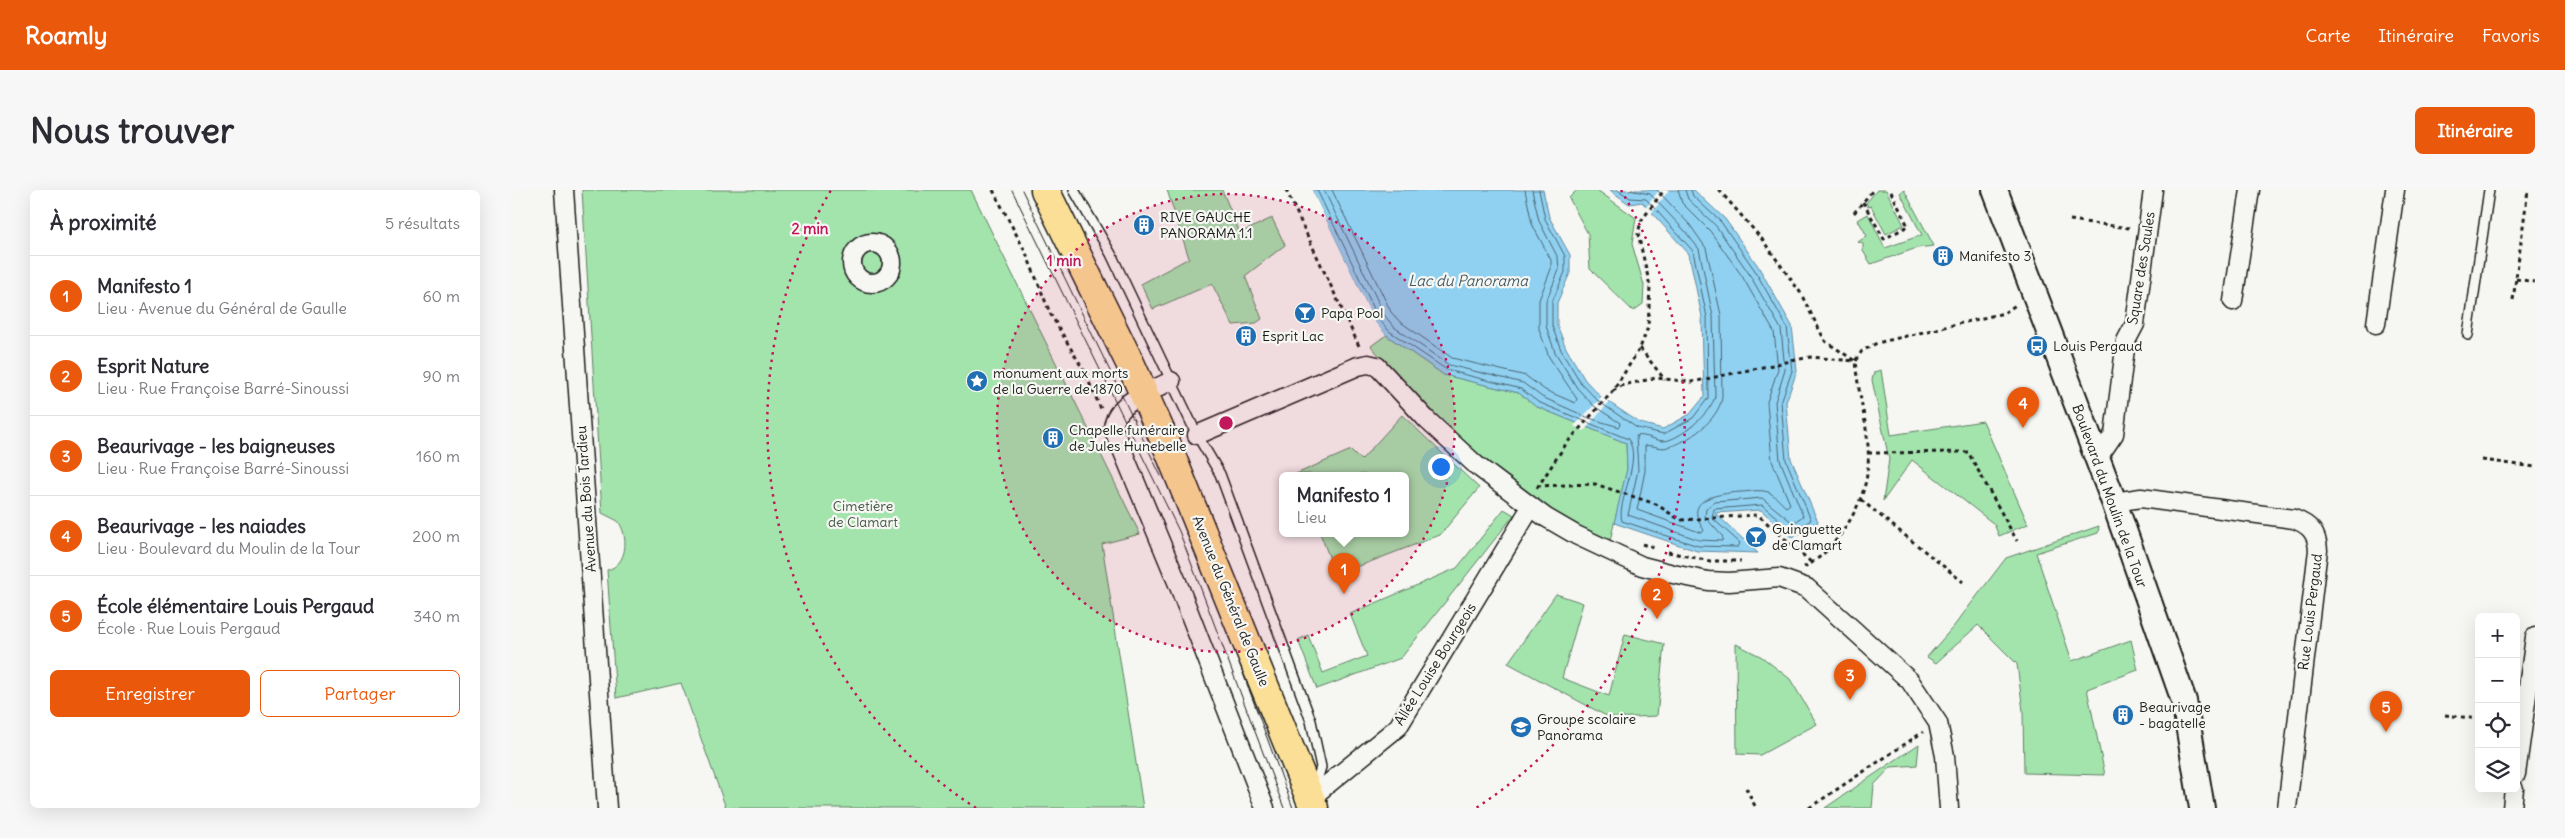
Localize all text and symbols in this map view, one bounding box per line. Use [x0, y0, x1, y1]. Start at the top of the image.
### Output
text: Roamly [25, 20, 107, 50]
text: Carte [2305, 24, 2350, 47]
text: Itinéraire [2378, 24, 2454, 47]
text: Favoris [2482, 24, 2540, 47]
button: Itinéraire [2415, 107, 2535, 154]
text: Nous trouver [30, 108, 234, 152]
place label: RIVE GAUCHE PANORAMA 1.1 [1160, 208, 1253, 242]
text: À proximité [50, 209, 157, 236]
street label: Square des Saules [2123, 210, 2159, 326]
text: 5 résultats [385, 213, 460, 233]
building icon: RIVE GAUCHE PANORAMA 1.1 [1132, 213, 1156, 237]
text: 2 min [792, 219, 829, 238]
building icon: Manifesto 3 [1931, 244, 1955, 268]
place label: Manifesto 3 [1959, 247, 2032, 265]
text: 1 min [1047, 251, 1082, 270]
water label: Lac du Panorama [1408, 271, 1529, 290]
text: Manifesto 1 [97, 274, 192, 298]
text: 1 [63, 286, 69, 306]
text: 60 m [422, 286, 460, 306]
text: Lieu · Avenue du Général de Gaulle [97, 298, 347, 318]
bar icon: Papa Pool [1293, 301, 1317, 325]
place label: Papa Pool [1321, 304, 1383, 322]
building icon: Esprit Lac [1234, 324, 1258, 348]
place label: Esprit Lac [1262, 327, 1324, 345]
bus stop icon: Louis Pergaud [2025, 334, 2049, 358]
place label: Louis Pergaud [2053, 337, 2142, 355]
text: Esprit Nature [97, 354, 209, 378]
place label: monument aux morts de la Guerre de 1870 [993, 364, 1128, 398]
text: 2 [62, 366, 70, 386]
text: 90 m [422, 366, 460, 386]
place icon: monument aux morts de la Guerre de 1870 [965, 369, 989, 393]
text: Lieu · Rue Françoise Barré-Sinoussi [97, 378, 349, 398]
pin: 4 [2007, 387, 2039, 428]
street label: Boulevard du Moulin de la Tour [2068, 402, 2152, 591]
centre of rings [1217, 414, 1235, 432]
place label: Chapelle funéraire de Jules Hunebelle [1069, 421, 1187, 455]
street label: Avenue du Bois Tardieu [572, 425, 600, 573]
building icon: Chapelle funéraire de Jules Hunebelle [1041, 426, 1065, 450]
text: Beaurivage - les baigneuses [97, 434, 335, 458]
text: 3 [61, 446, 71, 466]
text: 160 m [416, 446, 460, 466]
your location [1428, 454, 1454, 480]
text: Lieu · Rue Françoise Barré-Sinoussi [97, 458, 349, 478]
popup [1279, 472, 1409, 537]
text: Manifesto 1 [1296, 483, 1392, 507]
park label: Cimetière de Clamart [828, 497, 898, 531]
text: Lieu [1296, 507, 1327, 527]
street label: Avenue du Général de Gaulle [1188, 513, 1274, 689]
text: Beaurivage - les naiades [97, 514, 306, 538]
place label: Guinguette de Clamart [1772, 520, 1842, 554]
bar icon: Guinguette de Clamart [1744, 525, 1768, 549]
text: 4 [61, 526, 71, 546]
text: 200 m [412, 526, 460, 546]
text: Lieu · Boulevard du Moulin de la Tour [97, 538, 360, 558]
pin: 1 [1328, 553, 1360, 594]
street label: Rue Louis Pergaud [2294, 553, 2326, 671]
pin: 2 [1641, 578, 1673, 619]
text: École élémentaire Louis Pergaud [97, 594, 374, 618]
street label: Allée Louise Bourgeois [1390, 599, 1480, 729]
text: 5 [61, 606, 71, 626]
text: 340 m [413, 606, 460, 626]
map controls [2475, 613, 2520, 793]
button: + [2475, 613, 2520, 658]
text: École · Rue Louis Pergaud [97, 618, 280, 638]
button: − [2475, 658, 2520, 703]
pin: 3 [1834, 659, 1866, 700]
button: Enregistrer [50, 670, 250, 717]
button: Partager [260, 670, 460, 717]
pin: 5 [2370, 691, 2402, 732]
place label: Beaurivage - bagatelle [2139, 698, 2211, 732]
building icon: Beaurivage - bagatelle [2111, 703, 2135, 727]
button: locate [2475, 703, 2520, 748]
place label: Groupe scolaire Panorama [1537, 710, 1636, 744]
school or university icon: Groupe scolaire Panorama [1509, 715, 1533, 739]
button: layers [2475, 748, 2520, 793]

